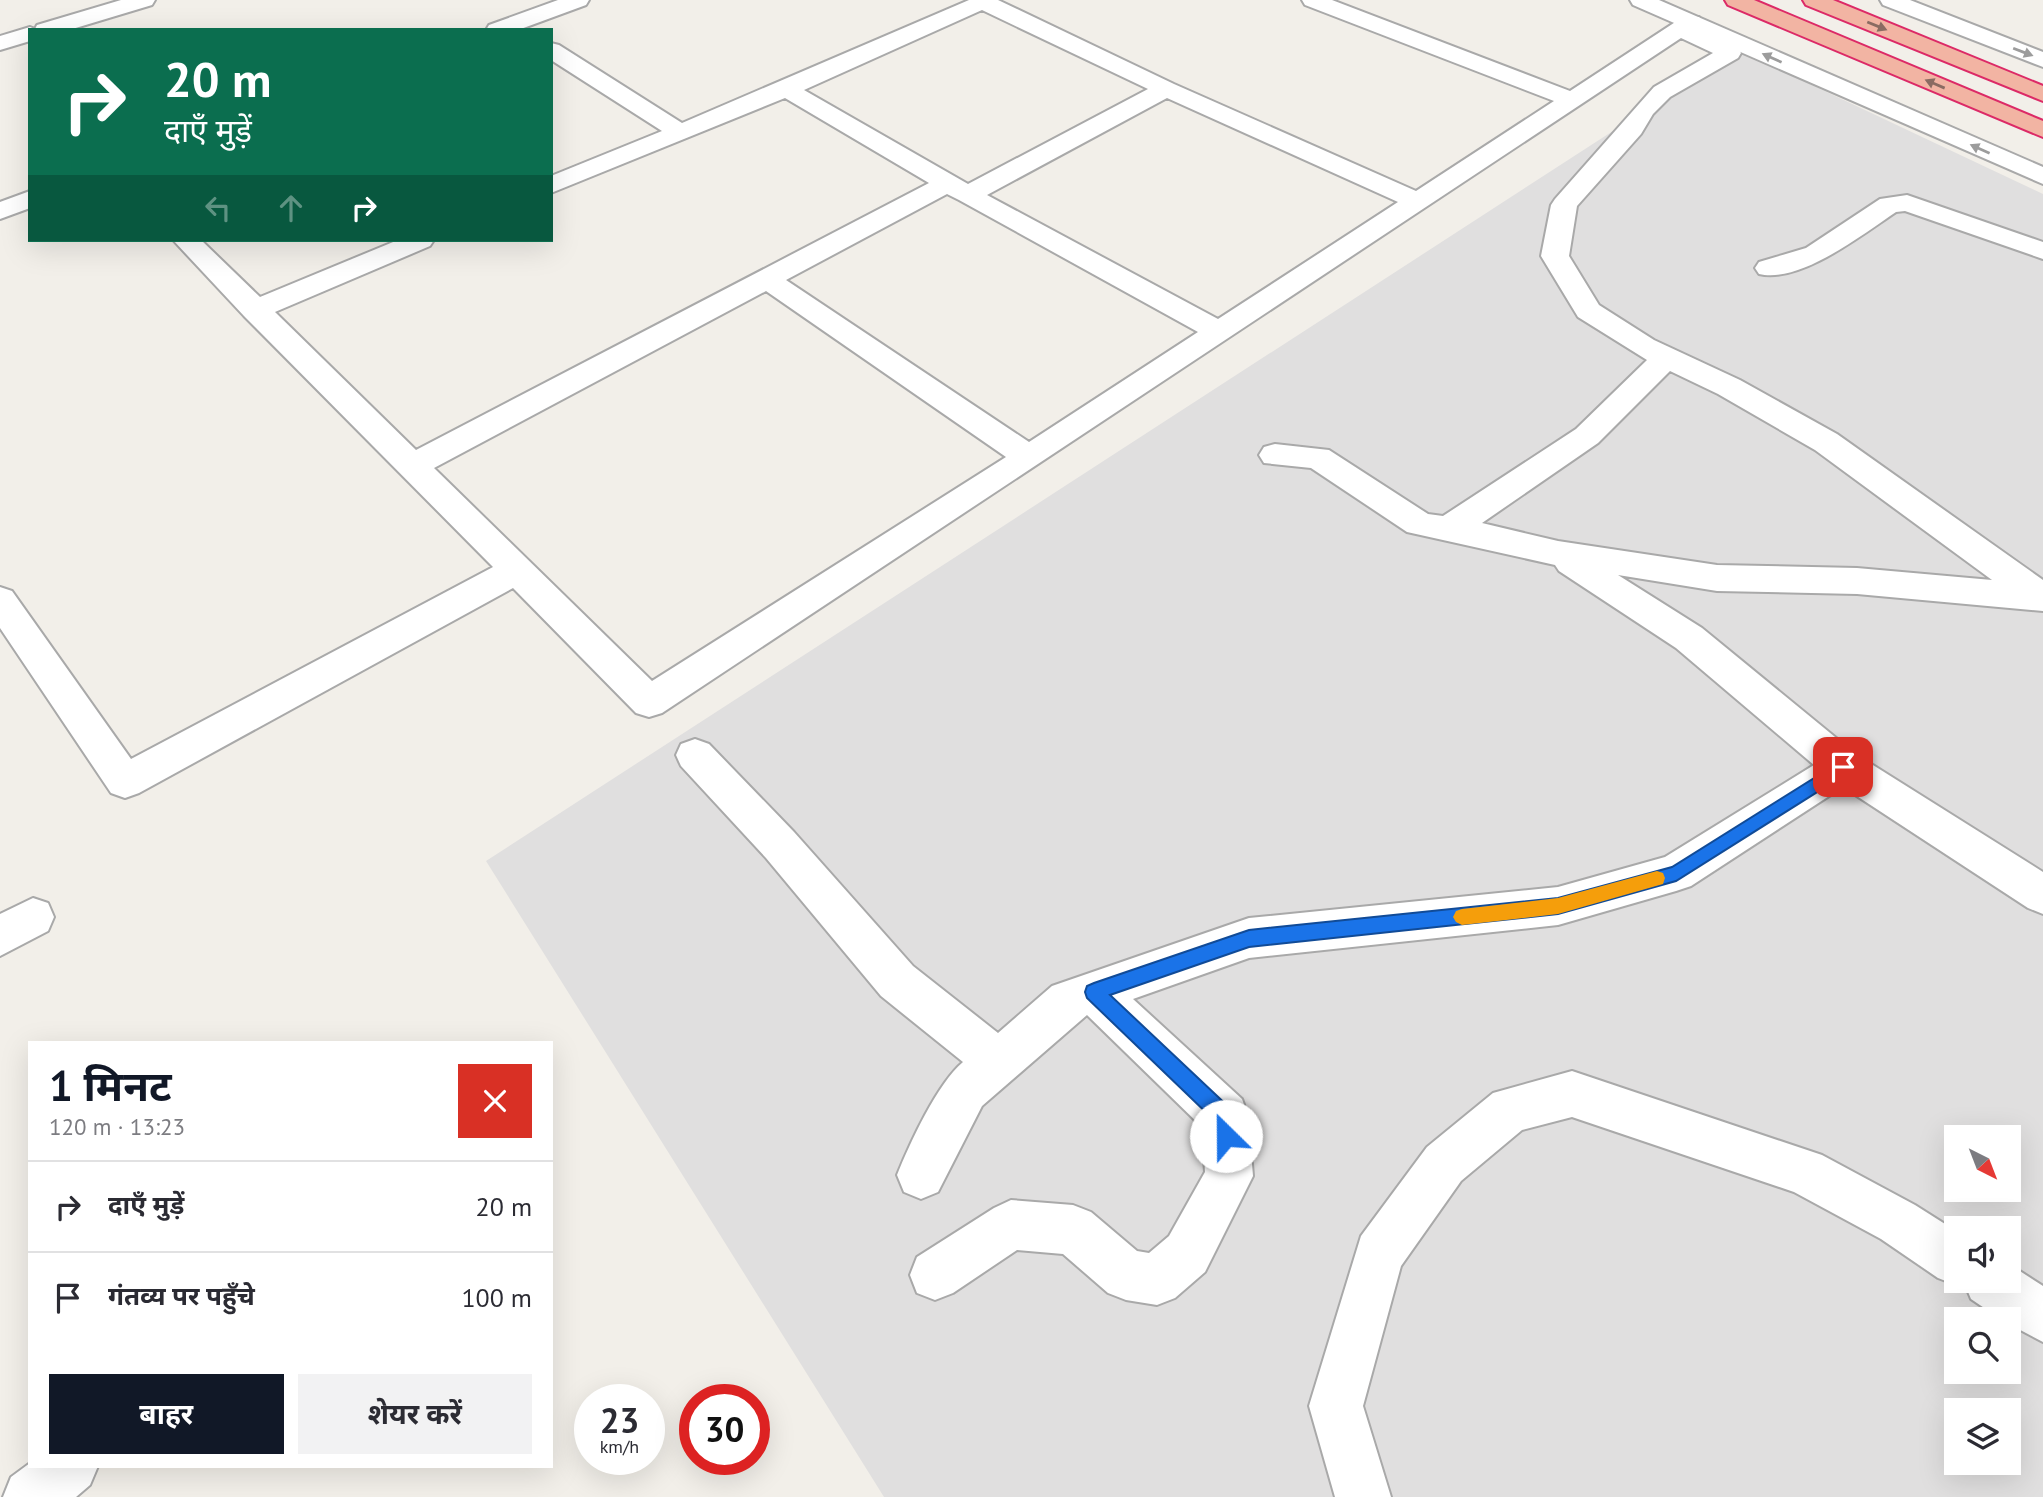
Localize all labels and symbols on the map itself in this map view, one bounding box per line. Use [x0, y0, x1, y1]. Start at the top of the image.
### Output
one-way arrow [1867, 20, 1888, 31]
one-way arrow [2013, 47, 2034, 58]
one-way arrow [1762, 52, 1782, 64]
one-way arrow [1925, 78, 1945, 90]
one-way arrow [1970, 143, 1991, 154]
pin [1813, 737, 1873, 797]
position arrow [1189, 1099, 1263, 1173]
north arrow [1944, 1125, 2021, 1202]
speed limit sign: 30 [679, 1384, 770, 1475]

